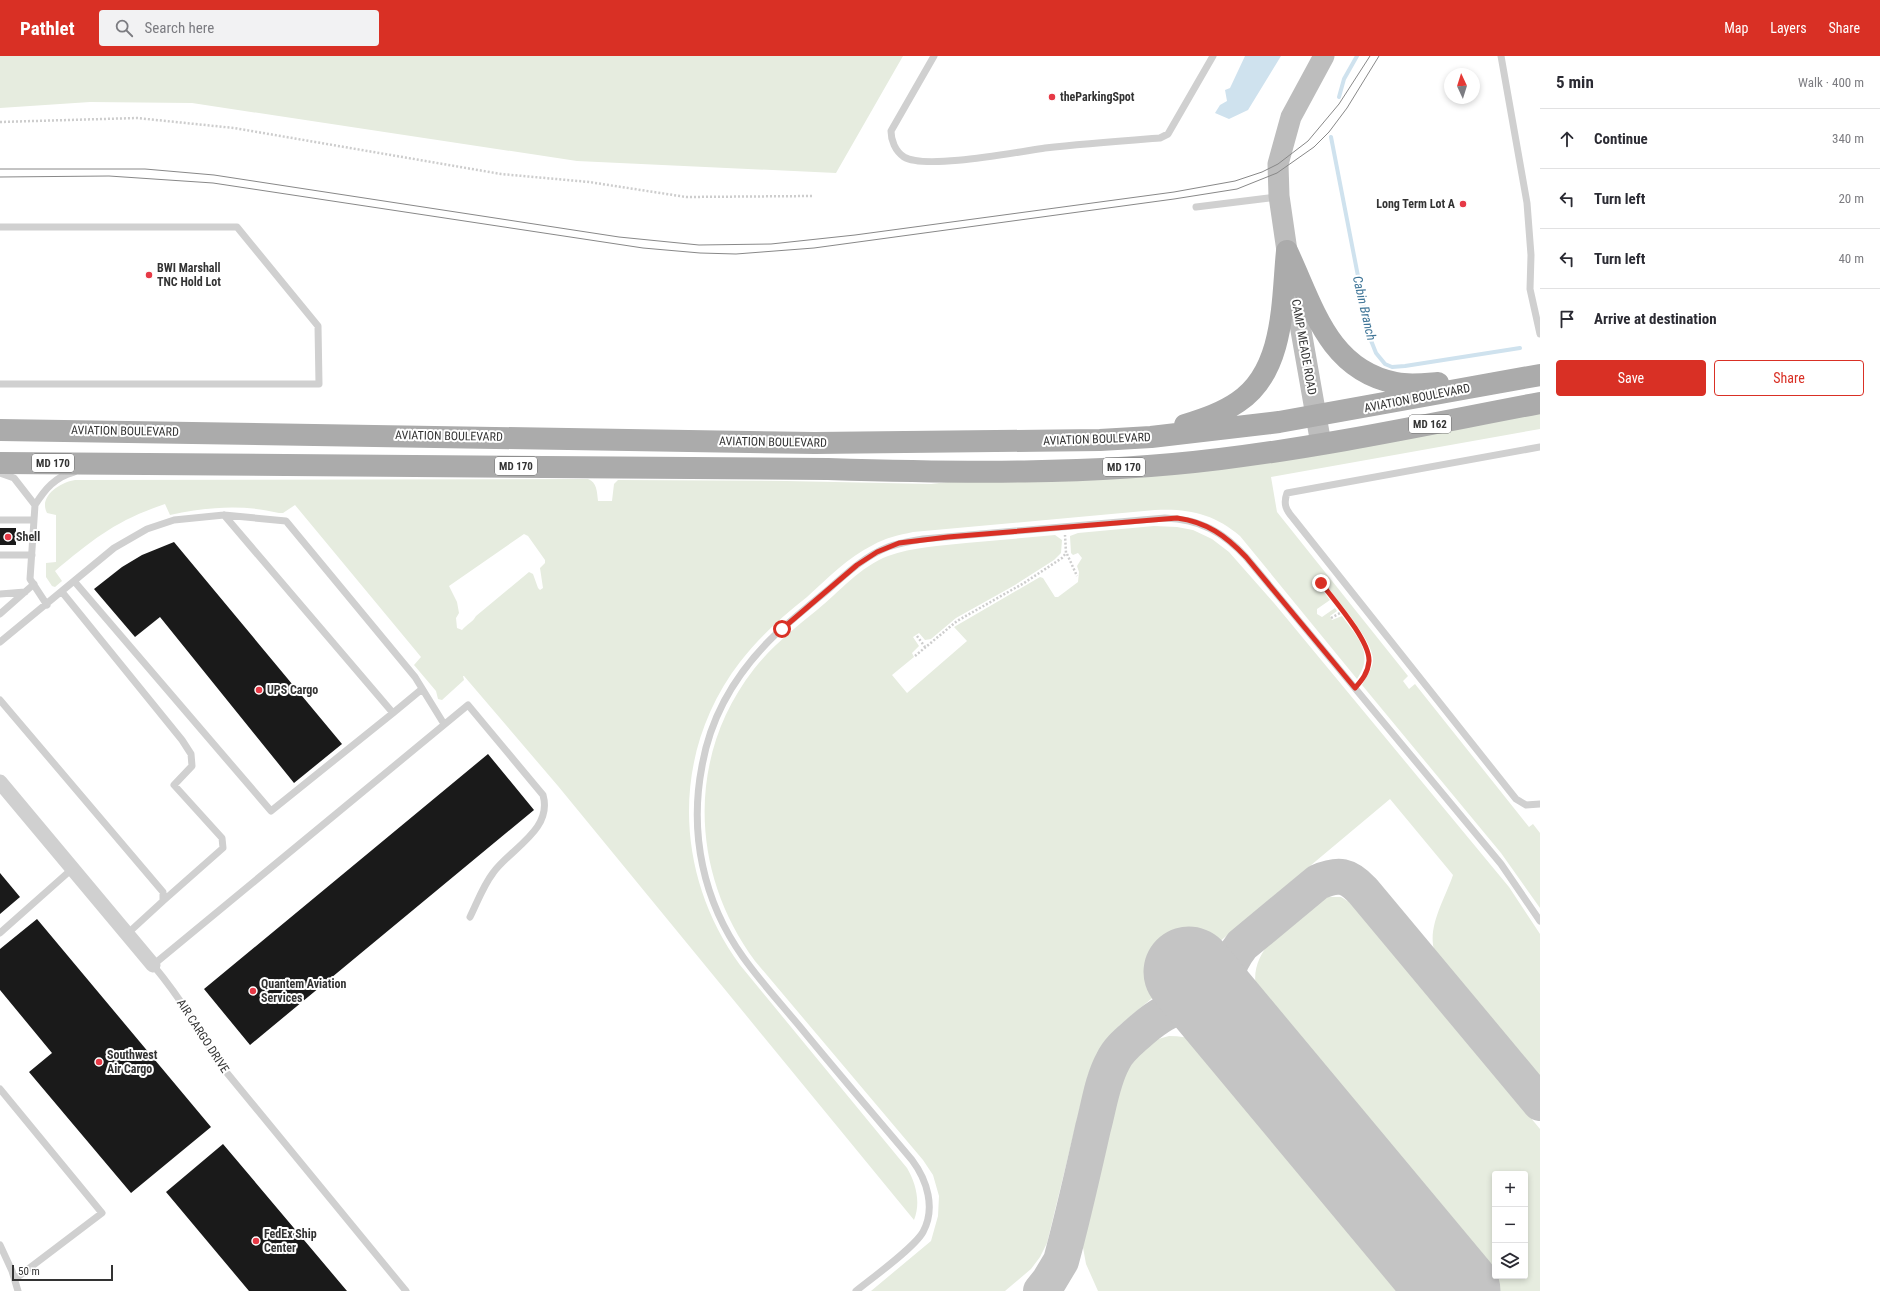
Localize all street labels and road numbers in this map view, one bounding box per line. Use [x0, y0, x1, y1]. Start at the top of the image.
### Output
street label: CAMP MEADE ROAD [1289, 298, 1319, 396]
street label: AVIATION BOULEVARD [1363, 381, 1471, 415]
road number: MD 162 [1409, 415, 1451, 433]
street label: AVIATION BOULEVARD [71, 423, 179, 439]
street label: AVIATION BOULEVARD [395, 428, 503, 444]
street label: AVIATION BOULEVARD [1043, 430, 1151, 448]
street label: AVIATION BOULEVARD [719, 434, 827, 450]
road number: MD 170 [32, 454, 74, 472]
road number: MD 170 [495, 457, 537, 475]
road number: MD 170 [1103, 458, 1145, 476]
street label: AIR CARGO DRIVE [174, 996, 232, 1076]

